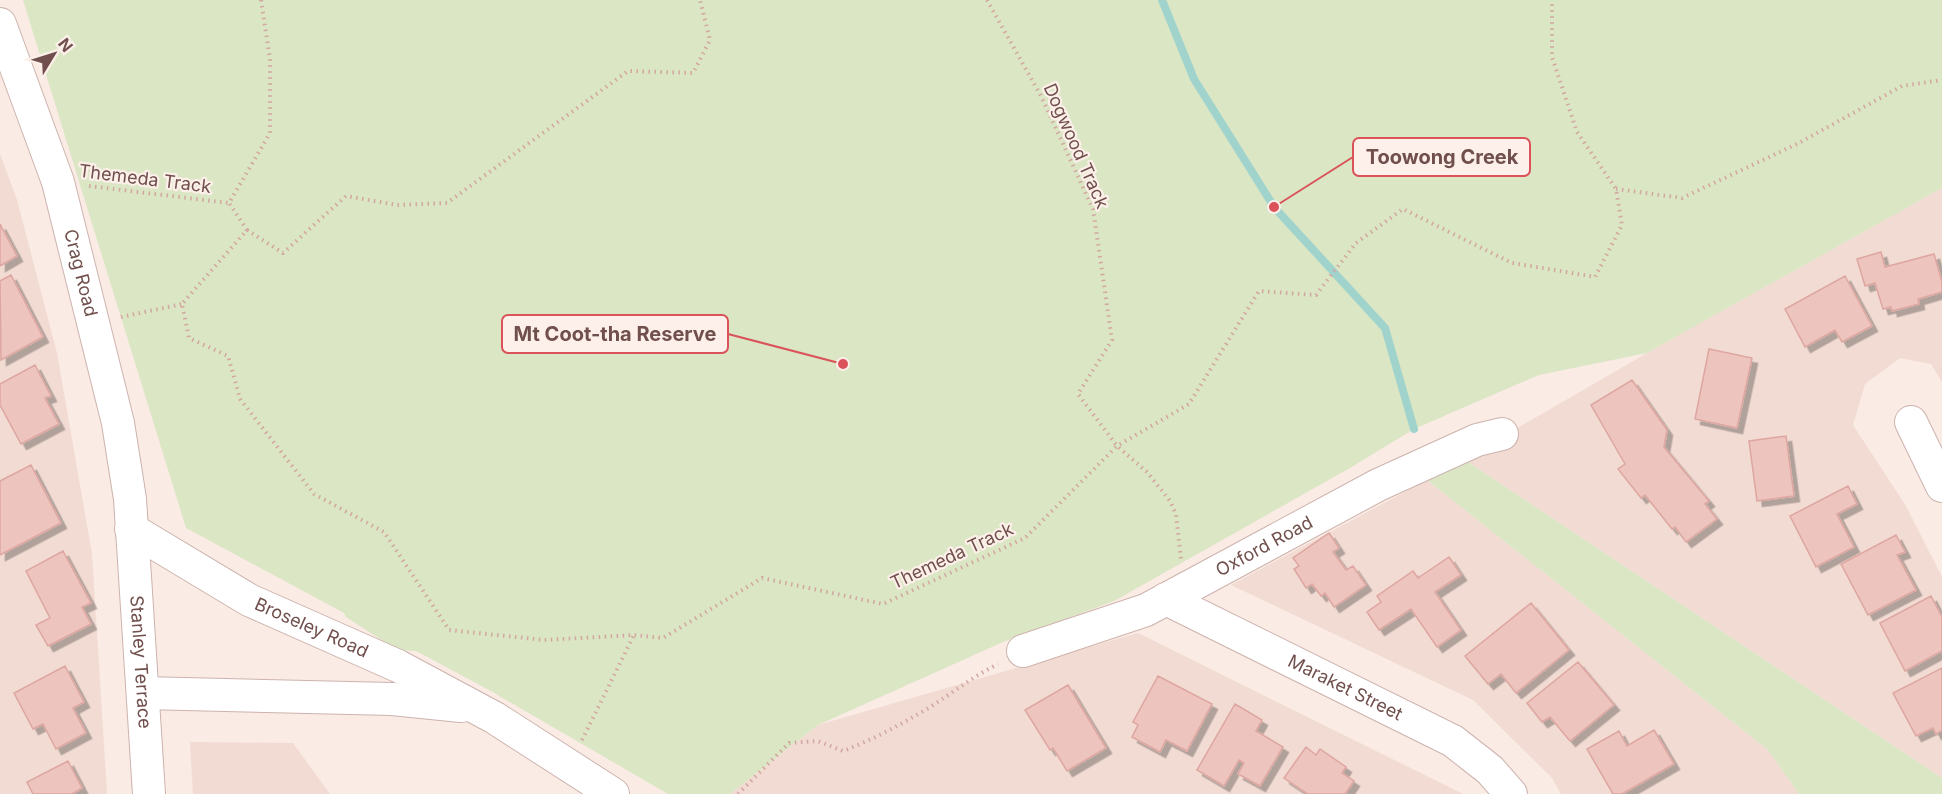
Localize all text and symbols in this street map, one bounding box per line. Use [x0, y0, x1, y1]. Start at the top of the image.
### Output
north arrow [24, 24, 84, 84]
text: N [54, 34, 77, 56]
street label: Dogwood Track [1040, 80, 1113, 212]
callout: Toowong Creek [1353, 138, 1530, 176]
text: Toowong Creek [1366, 145, 1519, 169]
street label: Themeda Track [78, 160, 212, 197]
street label: Crag Road [60, 227, 102, 319]
callout: Mt Coot-tha Reserve [502, 315, 728, 353]
text: Mt Coot-tha Reserve [514, 322, 716, 346]
street label: Oxford Road [1212, 511, 1316, 580]
street label: Themeda Track [887, 518, 1017, 593]
street label: Broseley Road [252, 593, 372, 662]
street label: Stanley Terrace [126, 595, 156, 729]
street label: Maraket Street [1285, 650, 1406, 724]

